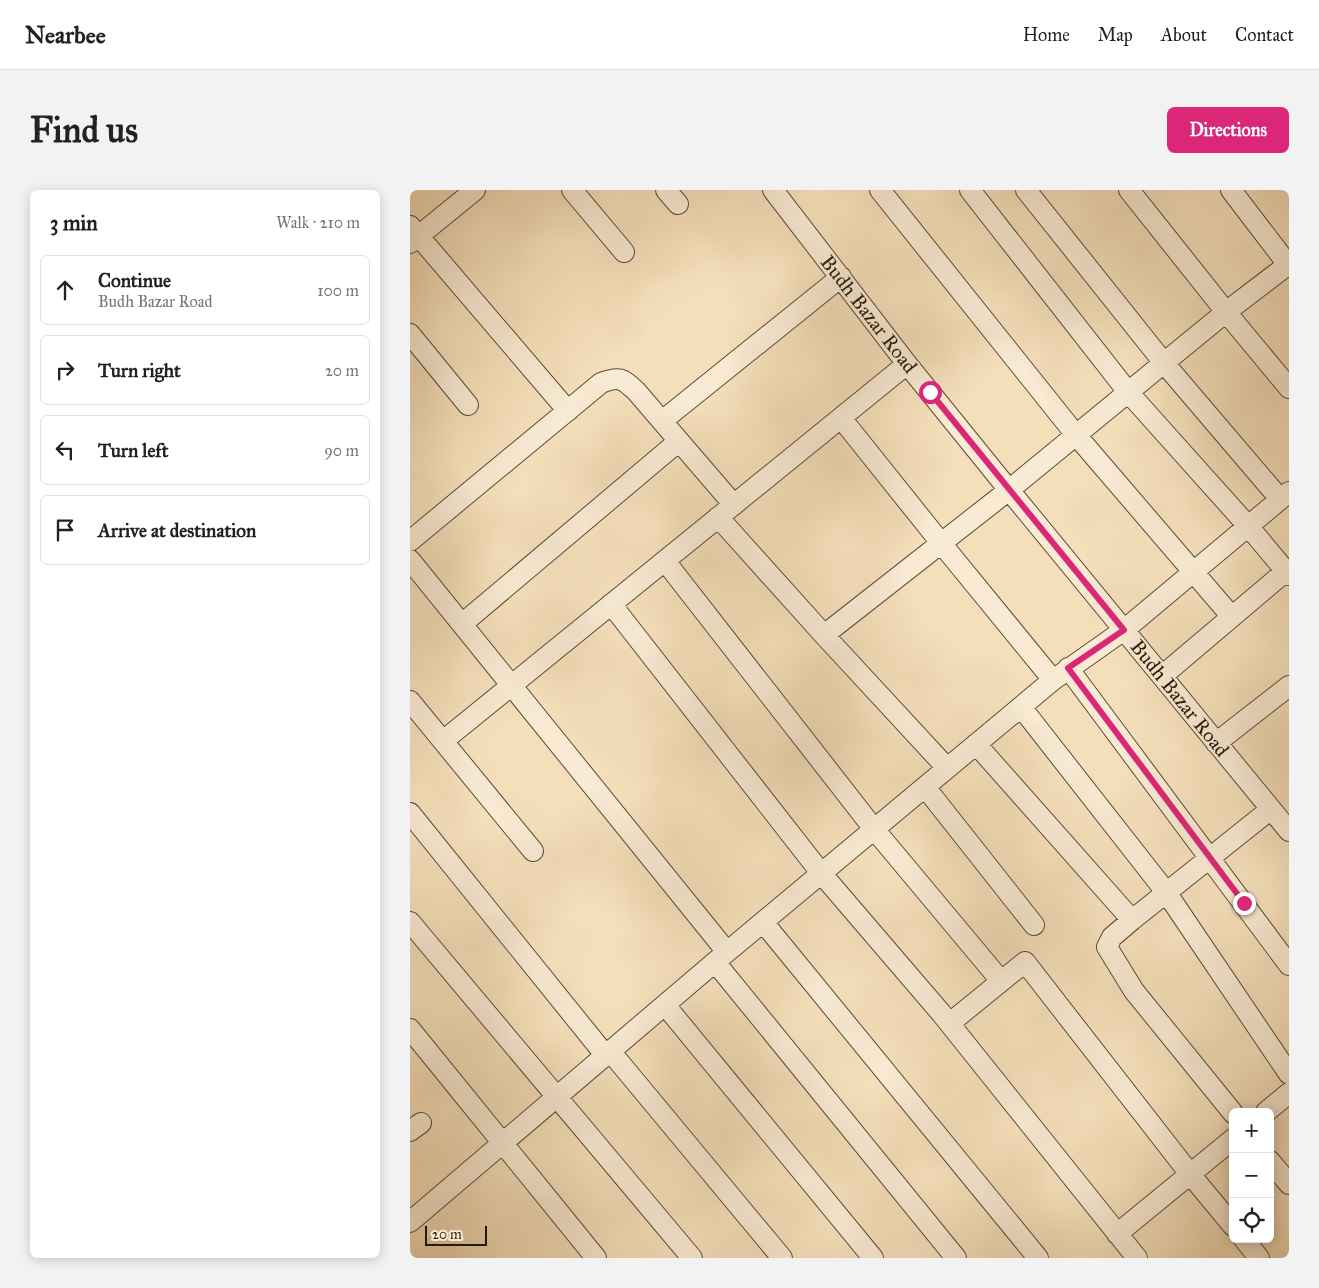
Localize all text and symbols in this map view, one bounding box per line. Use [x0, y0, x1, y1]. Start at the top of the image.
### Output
text: Nearbee [25, 20, 106, 50]
text: Home [1023, 24, 1070, 46]
text: Map [1098, 24, 1133, 46]
text: About [1161, 24, 1207, 46]
text: Contact [1235, 24, 1294, 46]
button: Directions [1167, 107, 1289, 153]
text: Find us [30, 109, 138, 152]
text: 3 min [50, 210, 98, 236]
text: Walk · 210 m [276, 213, 360, 232]
street label: Budh Bazar Road [815, 250, 923, 378]
text: Continue [98, 269, 171, 292]
icon: ahead [51, 276, 79, 304]
text: 100 m [317, 281, 359, 300]
text: Budh Bazar Road [98, 292, 213, 311]
icon: right [51, 356, 79, 384]
text: Turn right [98, 359, 181, 382]
text: 20 m [325, 361, 359, 380]
route start [919, 381, 942, 404]
icon: left [51, 436, 79, 464]
text: Turn left [98, 439, 168, 462]
text: 90 m [324, 441, 359, 460]
icon: arrive [51, 516, 79, 544]
text: Arrive at destination [98, 519, 256, 542]
street label: Budh Bazar Road [1126, 635, 1234, 761]
route end [1233, 892, 1256, 915]
map controls [1229, 1108, 1274, 1243]
button: + [1229, 1108, 1274, 1153]
button: − [1229, 1153, 1274, 1198]
button: locate [1229, 1198, 1274, 1243]
scale bar [425, 1223, 488, 1246]
text: 20 m [432, 1226, 462, 1243]

